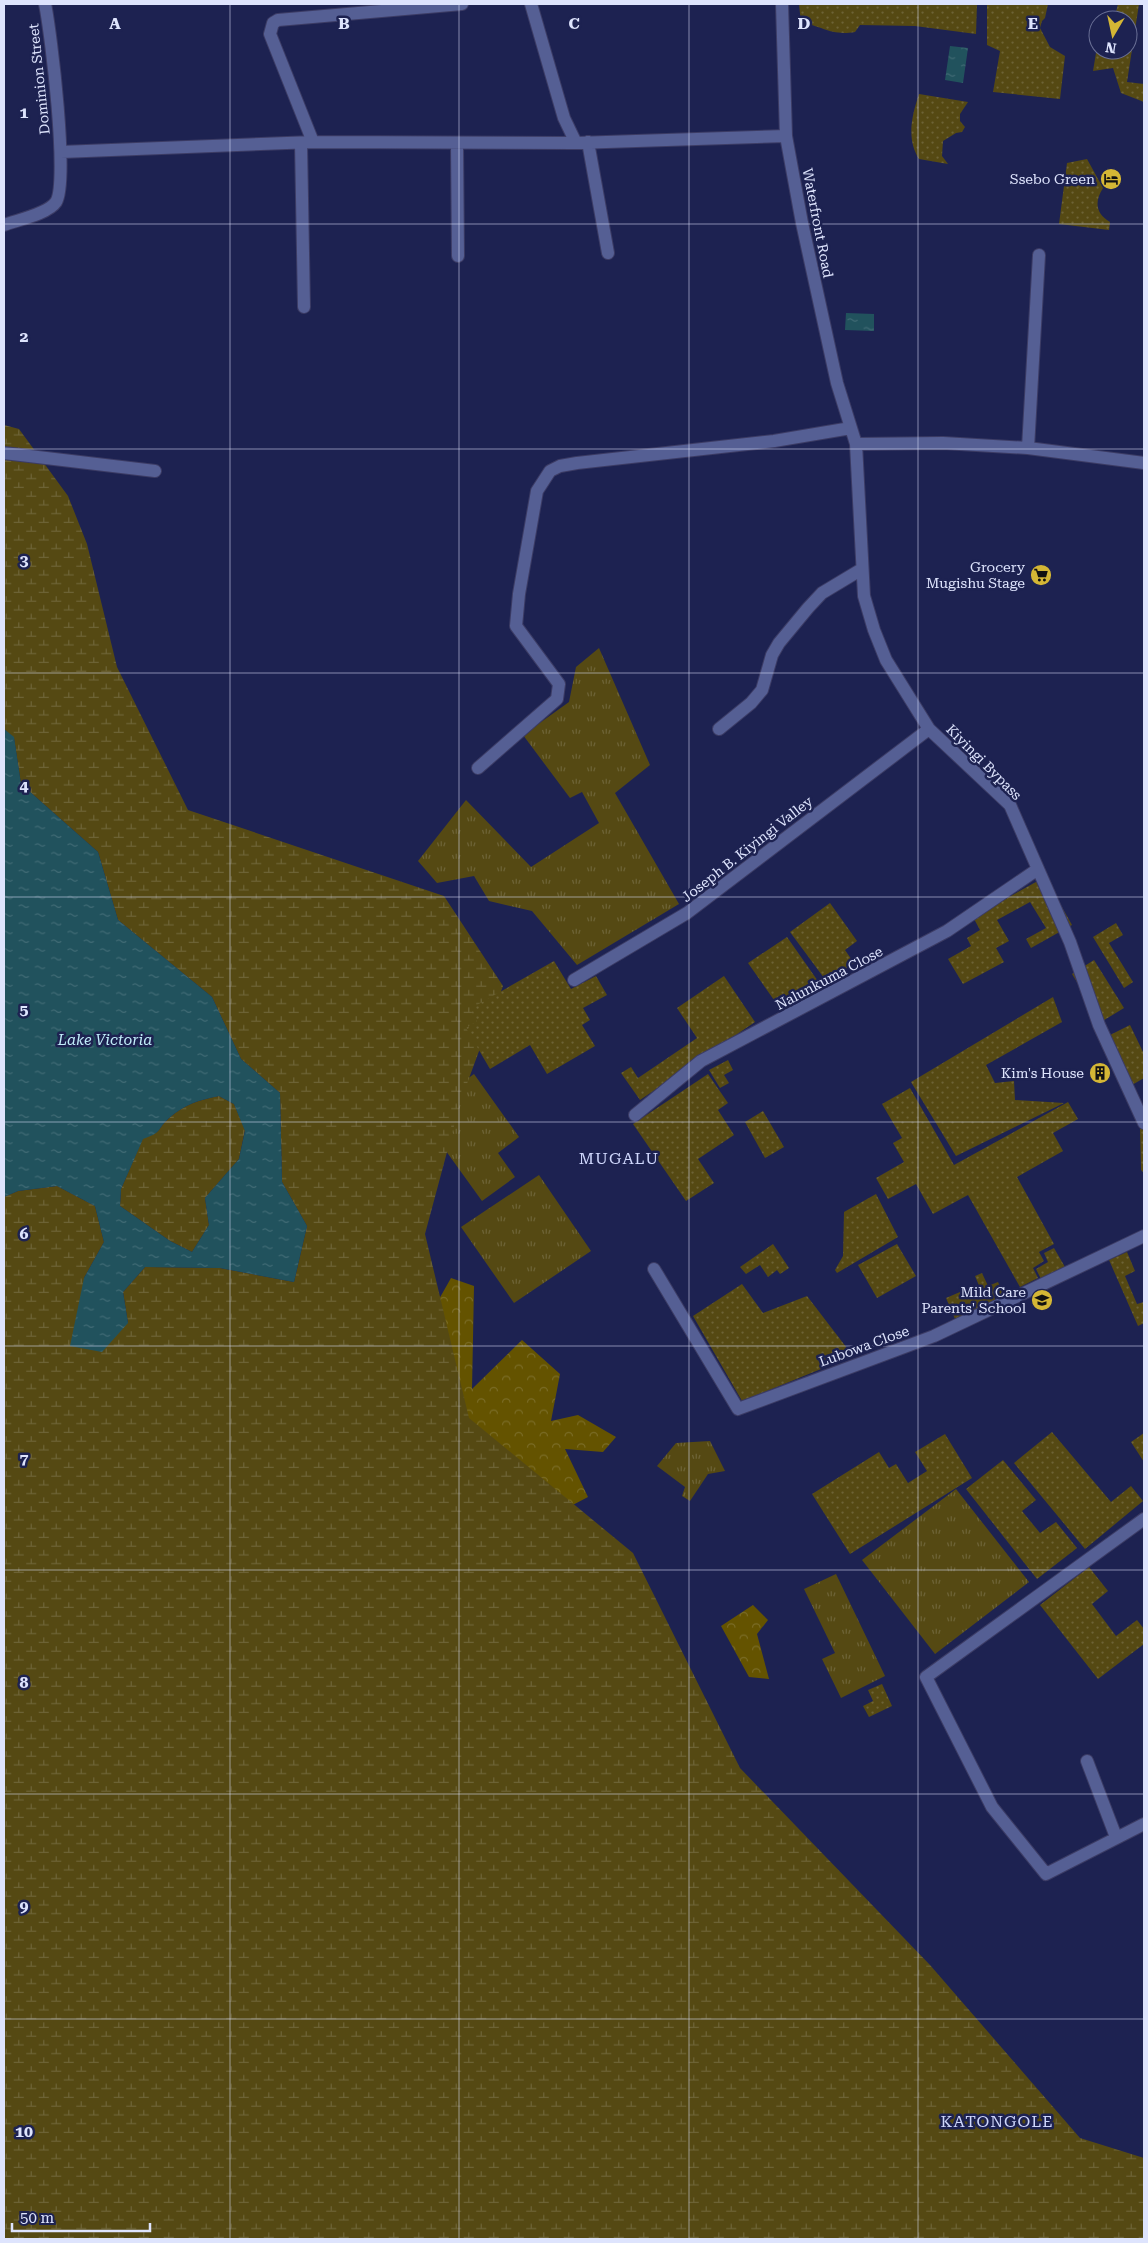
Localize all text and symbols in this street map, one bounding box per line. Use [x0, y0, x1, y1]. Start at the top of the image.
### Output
north arrow [1088, 10, 1138, 60]
text: A [109, 14, 121, 33]
text: B [338, 14, 350, 33]
text: C [568, 14, 580, 33]
text: D [798, 14, 811, 33]
text: E [1028, 14, 1038, 33]
street label: Dominion Street [25, 23, 53, 135]
text: N [1104, 39, 1118, 57]
text: 1 [20, 103, 29, 122]
street label: Waterfront Road [800, 167, 836, 279]
hotel icon: Ssebo Green [1099, 167, 1123, 191]
place label: Ssebo Green [1010, 171, 1095, 187]
text: 2 [20, 327, 29, 346]
text: 3 [20, 551, 29, 570]
place label: Grocery Mugishu Stage [926, 559, 1026, 591]
supermarket icon: Grocery Mugishu Stage [1029, 563, 1053, 587]
street label: Kiyingi Bypass [943, 721, 1025, 803]
text: 4 [20, 776, 29, 795]
street label: Joseph B. Kiyingi Valley [678, 792, 816, 905]
street label: Nalunkuma Close [773, 943, 886, 1013]
text: 5 [20, 1000, 29, 1019]
water label: Lake Victoria [57, 1031, 152, 1049]
building icon: Kim's House [1088, 1061, 1112, 1085]
place label: Kim's House [1001, 1065, 1084, 1081]
district label: MUGALU [579, 1149, 659, 1168]
text: 6 [20, 1224, 29, 1243]
place label: Mild Care Parents' School [922, 1284, 1027, 1316]
school or university icon: Mild Care Parents' School [1030, 1288, 1054, 1312]
street label: Lubowa Close [817, 1322, 911, 1370]
text: 7 [20, 1449, 29, 1468]
text: 8 [20, 1673, 29, 1692]
text: 9 [20, 1897, 29, 1916]
district label: KATONGOLE [941, 2112, 1053, 2131]
text: 10 [15, 2122, 33, 2141]
scale bar [12, 2200, 150, 2232]
text: 50 m [20, 2209, 55, 2227]

